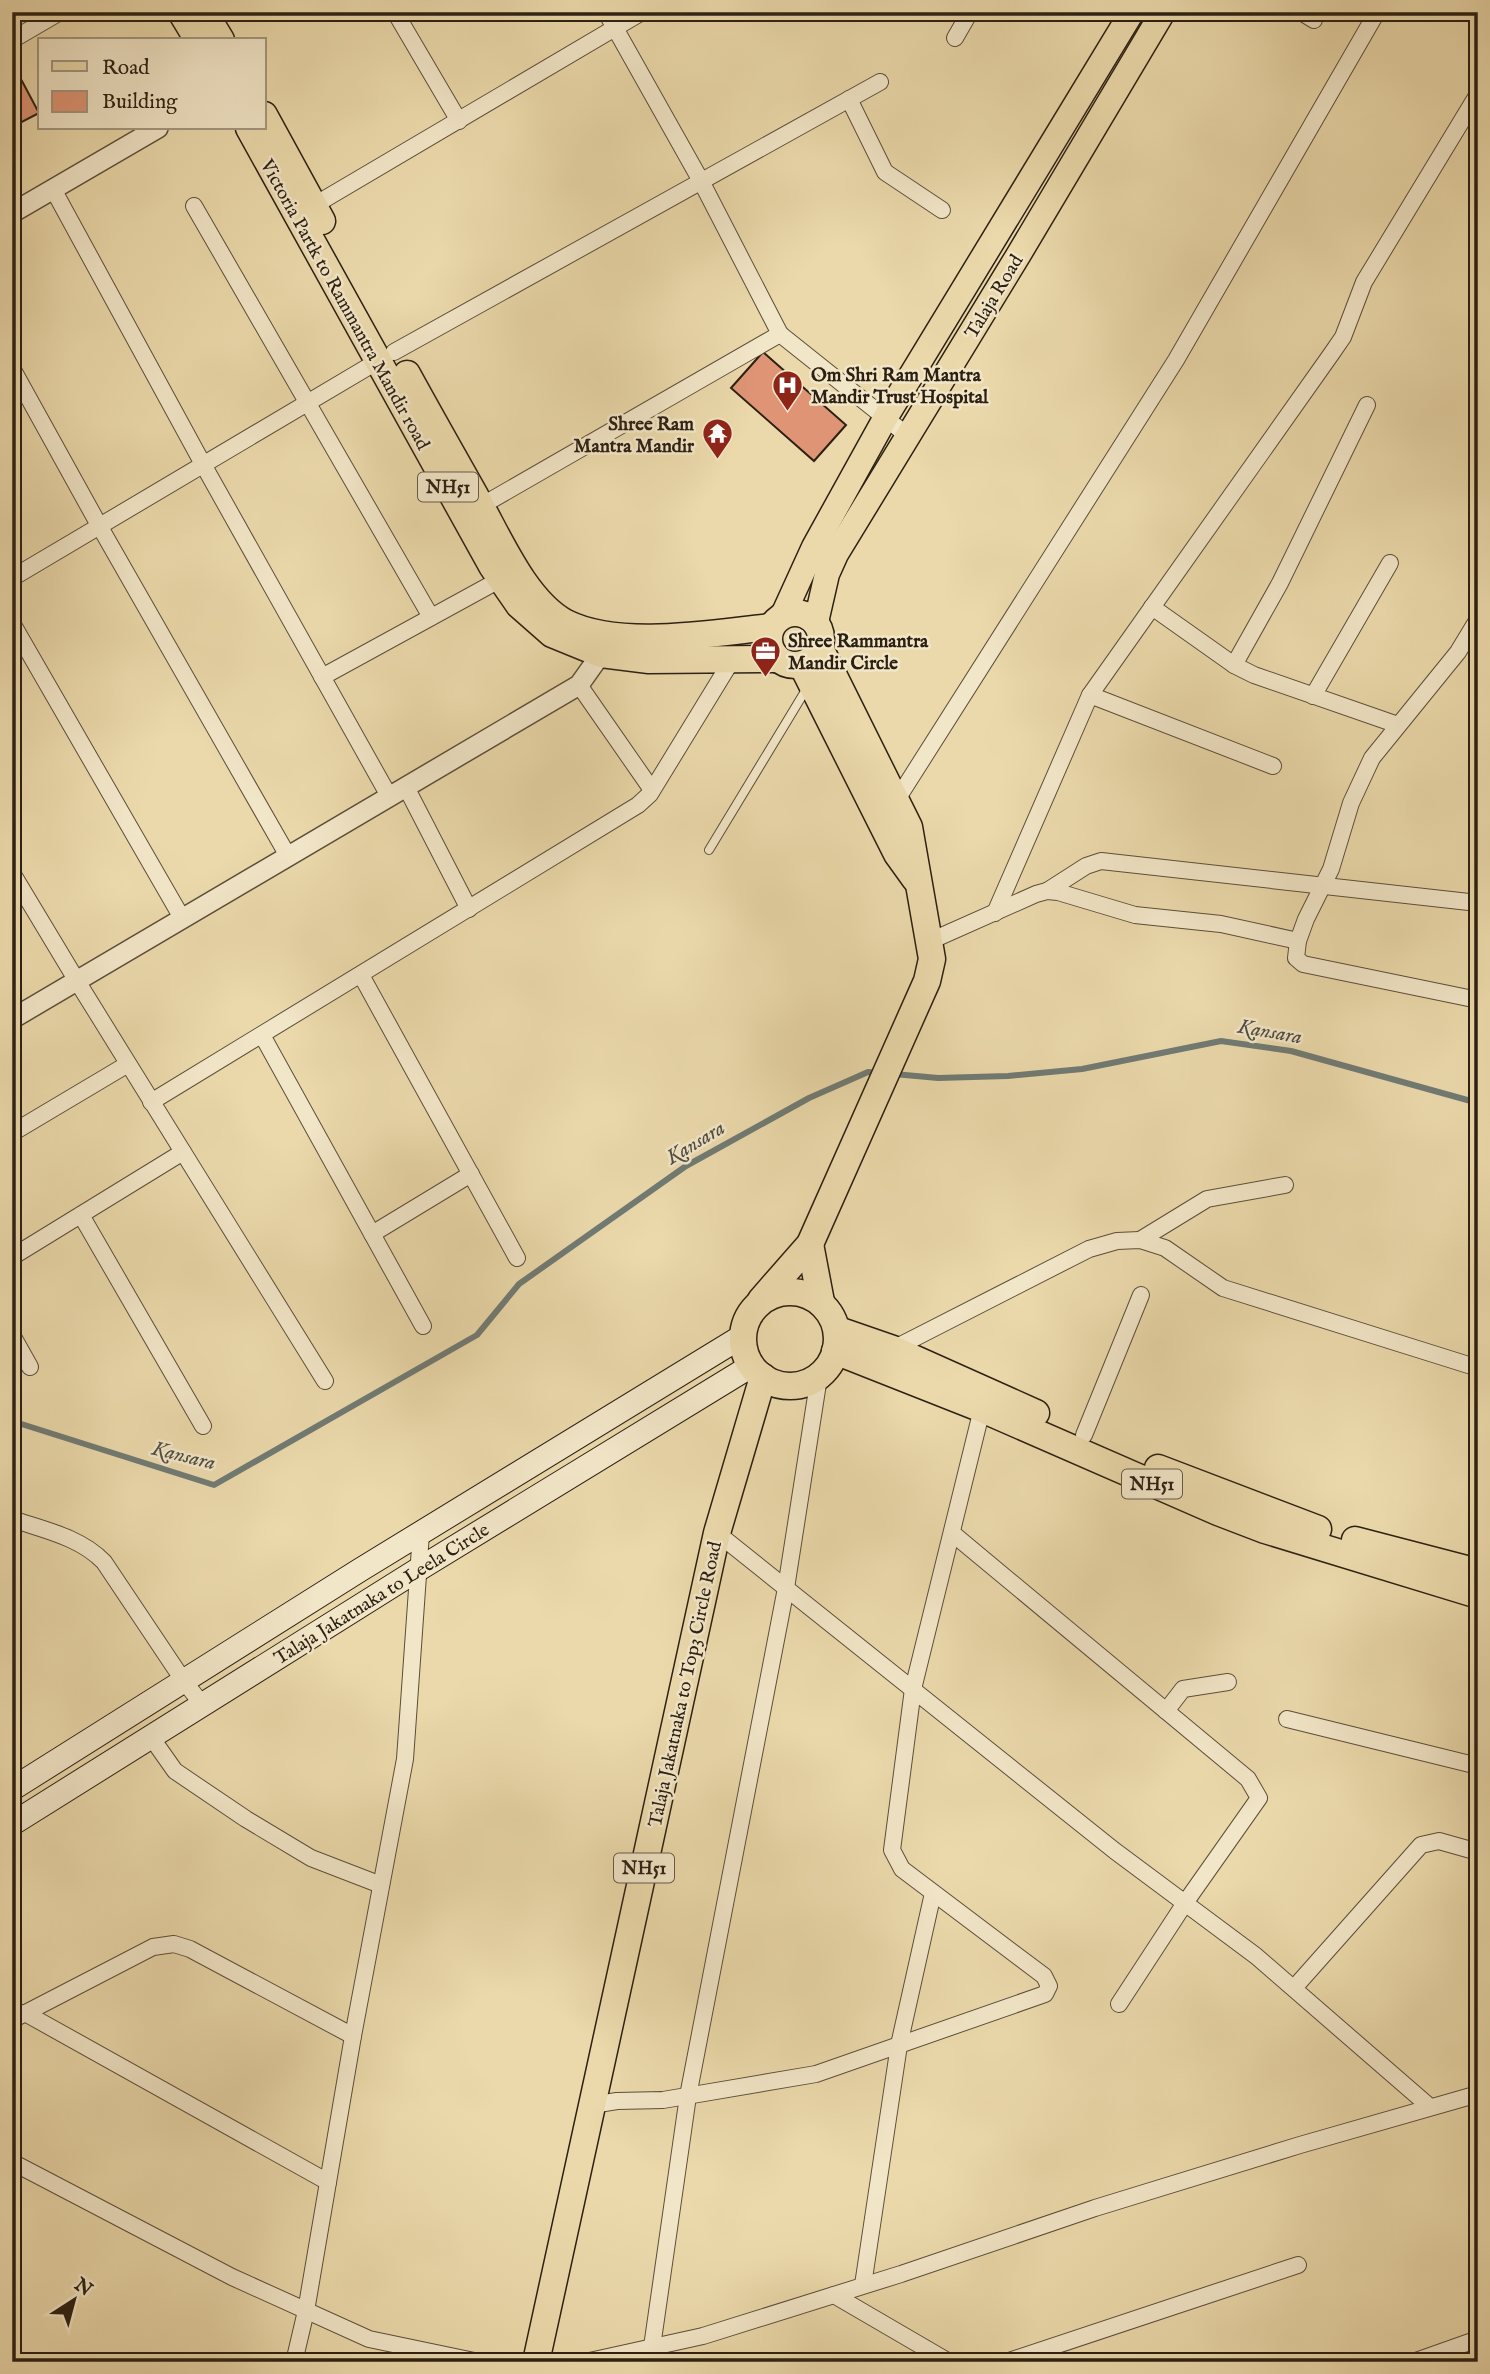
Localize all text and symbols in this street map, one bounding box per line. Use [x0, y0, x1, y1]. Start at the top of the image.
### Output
legend [38, 38, 266, 130]
text: Road [102, 55, 150, 82]
text: Building [102, 89, 178, 116]
street label: Victoria Partk to Rammantra Mandir road [254, 155, 435, 455]
street label: Talaja Road [960, 250, 1030, 343]
place label: Om Shri Ram Mantra Mandir Trust Hospital [811, 364, 989, 410]
hospital icon: Om Shri Ram Mantra Mandir Trust Hospital [771, 368, 805, 412]
place label: Shree Ram Mantra Mandir [574, 413, 695, 459]
temple icon: Shree Ram Mantra Mandir [700, 417, 734, 461]
road number: NH51 [418, 472, 478, 502]
place label: Shree Rammantra Mandir Circle [788, 630, 929, 676]
office icon: Shree Rammantra Mandir Circle [748, 634, 782, 678]
water label: Kansara [1235, 1013, 1304, 1051]
water label: Kansara [660, 1115, 730, 1172]
water label: Kansara [148, 1435, 218, 1477]
road number: NH51 [1122, 1470, 1182, 1498]
street label: Talaja Jakatnaka to Leela Circle [270, 1518, 494, 1671]
street label: Talaja Jakatnaka to Top3 Circle Road [644, 1538, 728, 1829]
road number: NH51 [614, 1854, 674, 1882]
north arrow [38, 2266, 108, 2336]
text: N [68, 2273, 97, 2303]

